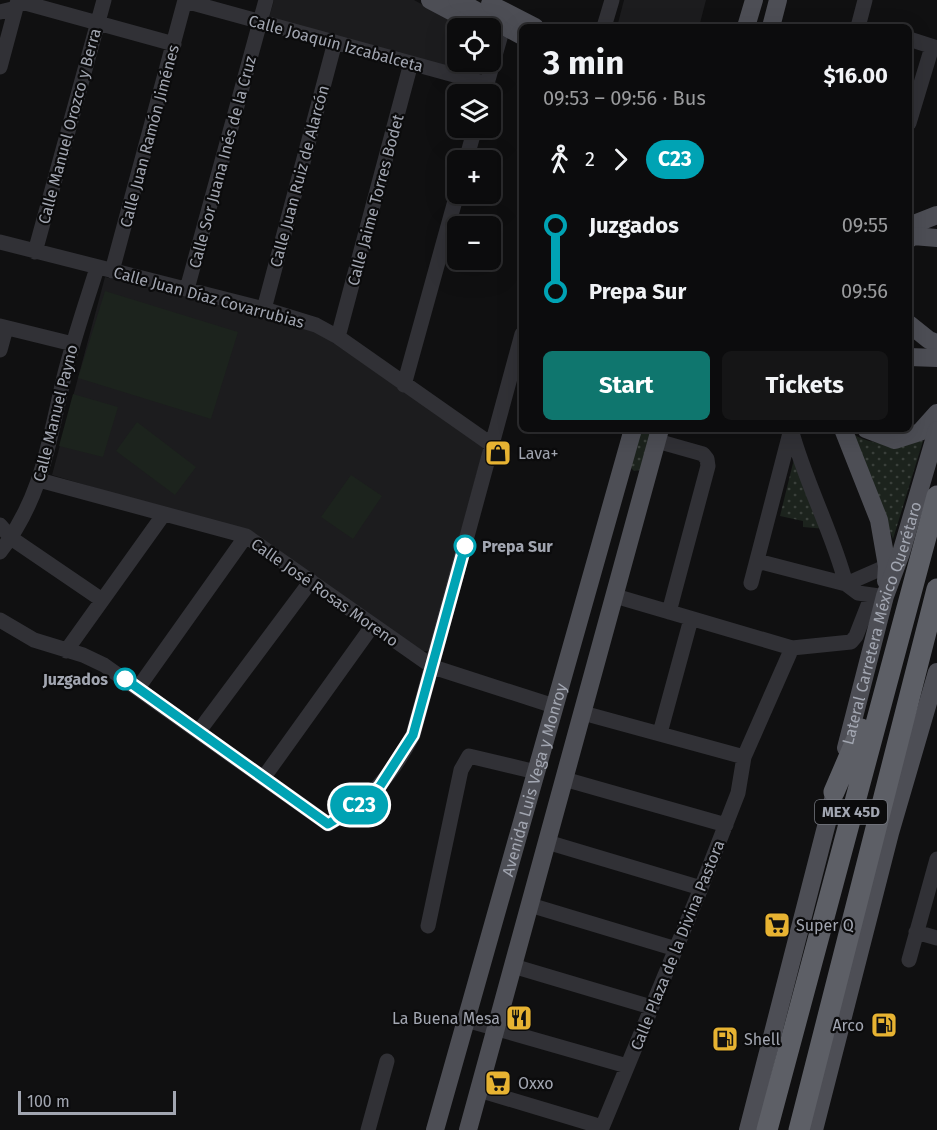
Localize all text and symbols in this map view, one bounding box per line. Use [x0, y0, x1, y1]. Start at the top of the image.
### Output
street label: Calle Joaquín Izcabalceta [246, 11, 425, 76]
map controls [447, 18, 501, 270]
button: locate [447, 18, 501, 72]
street label: Calle Manuel Orozco y Berra [34, 26, 105, 226]
street label: Calle Juan Ramón Jiménes [116, 43, 183, 230]
text: 3 min [543, 43, 624, 83]
street label: Calle Sor Juana Inés de la Cruz [185, 54, 260, 270]
text: $16.00 [823, 62, 888, 89]
street label: Calle Juan Ruiz de Alarcón [266, 83, 333, 269]
button: layers [447, 84, 501, 138]
text: 09:53 – 09:56 · Bus [543, 86, 706, 110]
street label: Calle Jaime Torres Bodet [343, 112, 408, 288]
icon: walk [543, 143, 576, 176]
icon: forward [604, 143, 637, 176]
text: C23 [658, 146, 692, 172]
text: 2 [585, 147, 595, 171]
button: + [447, 150, 501, 204]
text: Juzgados [589, 212, 679, 239]
text: 09:55 [842, 213, 888, 237]
button: − [447, 216, 501, 270]
street label: Calle Juan Díaz Covarrubias [111, 263, 306, 332]
text: Prepa Sur [589, 278, 686, 305]
text: 09:56 [841, 279, 888, 303]
street label: Calle Manuel Payno [29, 343, 82, 484]
button: Start [543, 351, 710, 420]
button: Tickets [722, 351, 888, 420]
shop icon: Lava+ [483, 438, 513, 468]
place label: Lava+ [518, 444, 558, 463]
street label: Lateral Carretera México Querétaro [838, 499, 926, 747]
street label: Calle José Rosas Moreno [247, 534, 402, 651]
marker: Prepa Sur [454, 535, 476, 557]
place label: Prepa Sur [482, 537, 553, 556]
marker: Juzgados [114, 668, 136, 690]
place label: Juzgados [42, 670, 108, 689]
street label: Avenida Luis Vega y Monroy [498, 681, 571, 879]
line badge: C23 [324, 786, 394, 824]
text: C23 [342, 792, 376, 818]
road number: MEX 45D [815, 800, 887, 824]
street label: Calle Plaza de la Divina Pastora [627, 837, 728, 1053]
supermarket icon: Super Q [762, 910, 792, 940]
place label: Super Q [796, 916, 854, 935]
restaurant icon: La Buena Mesa [504, 1003, 534, 1033]
place label: La Buena Mesa [392, 1009, 500, 1028]
fuel station icon: Arco [869, 1010, 899, 1040]
place label: Arco [832, 1016, 864, 1035]
fuel station icon: Shell [710, 1024, 740, 1054]
place label: Shell [744, 1030, 781, 1049]
supermarket icon: Oxxo [483, 1068, 513, 1098]
place label: Oxxo [518, 1074, 554, 1093]
scale bar [18, 1088, 176, 1116]
text: 100 m [27, 1092, 70, 1111]

